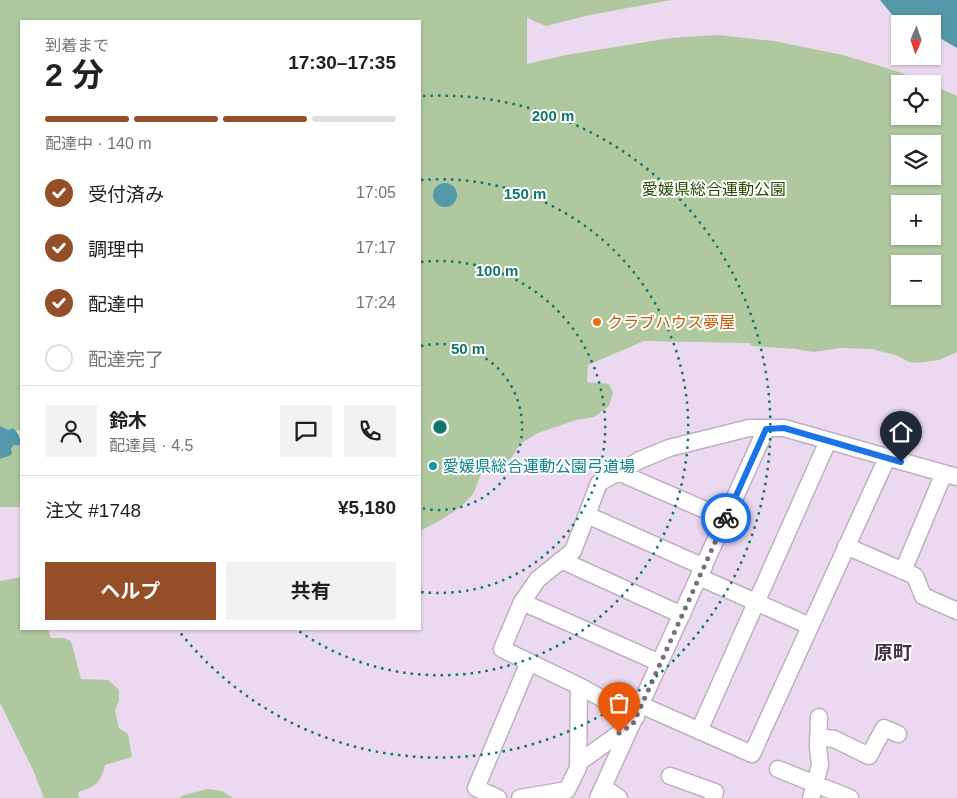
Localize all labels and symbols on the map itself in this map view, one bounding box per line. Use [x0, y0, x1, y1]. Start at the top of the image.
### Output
north arrow [891, 15, 941, 65]
text: 200 m [532, 107, 574, 124]
park label: 愛媛県総合運動公園 [642, 181, 786, 198]
text: 150 m [504, 185, 546, 202]
text: 100 m [476, 262, 518, 279]
place label: クラブハウス夢屋 [607, 314, 735, 331]
marker: クラブハウス夢屋 [591, 316, 603, 328]
text: 50 m [451, 340, 485, 357]
pin [880, 411, 922, 462]
centre of rings [431, 418, 449, 436]
place label: 愛媛県総合運動公園弓道場 [443, 458, 635, 475]
marker: 愛媛県総合運動公園弓道場 [427, 460, 439, 472]
courier [701, 493, 751, 543]
district label: 原町 [874, 642, 912, 663]
pin [598, 682, 640, 733]

